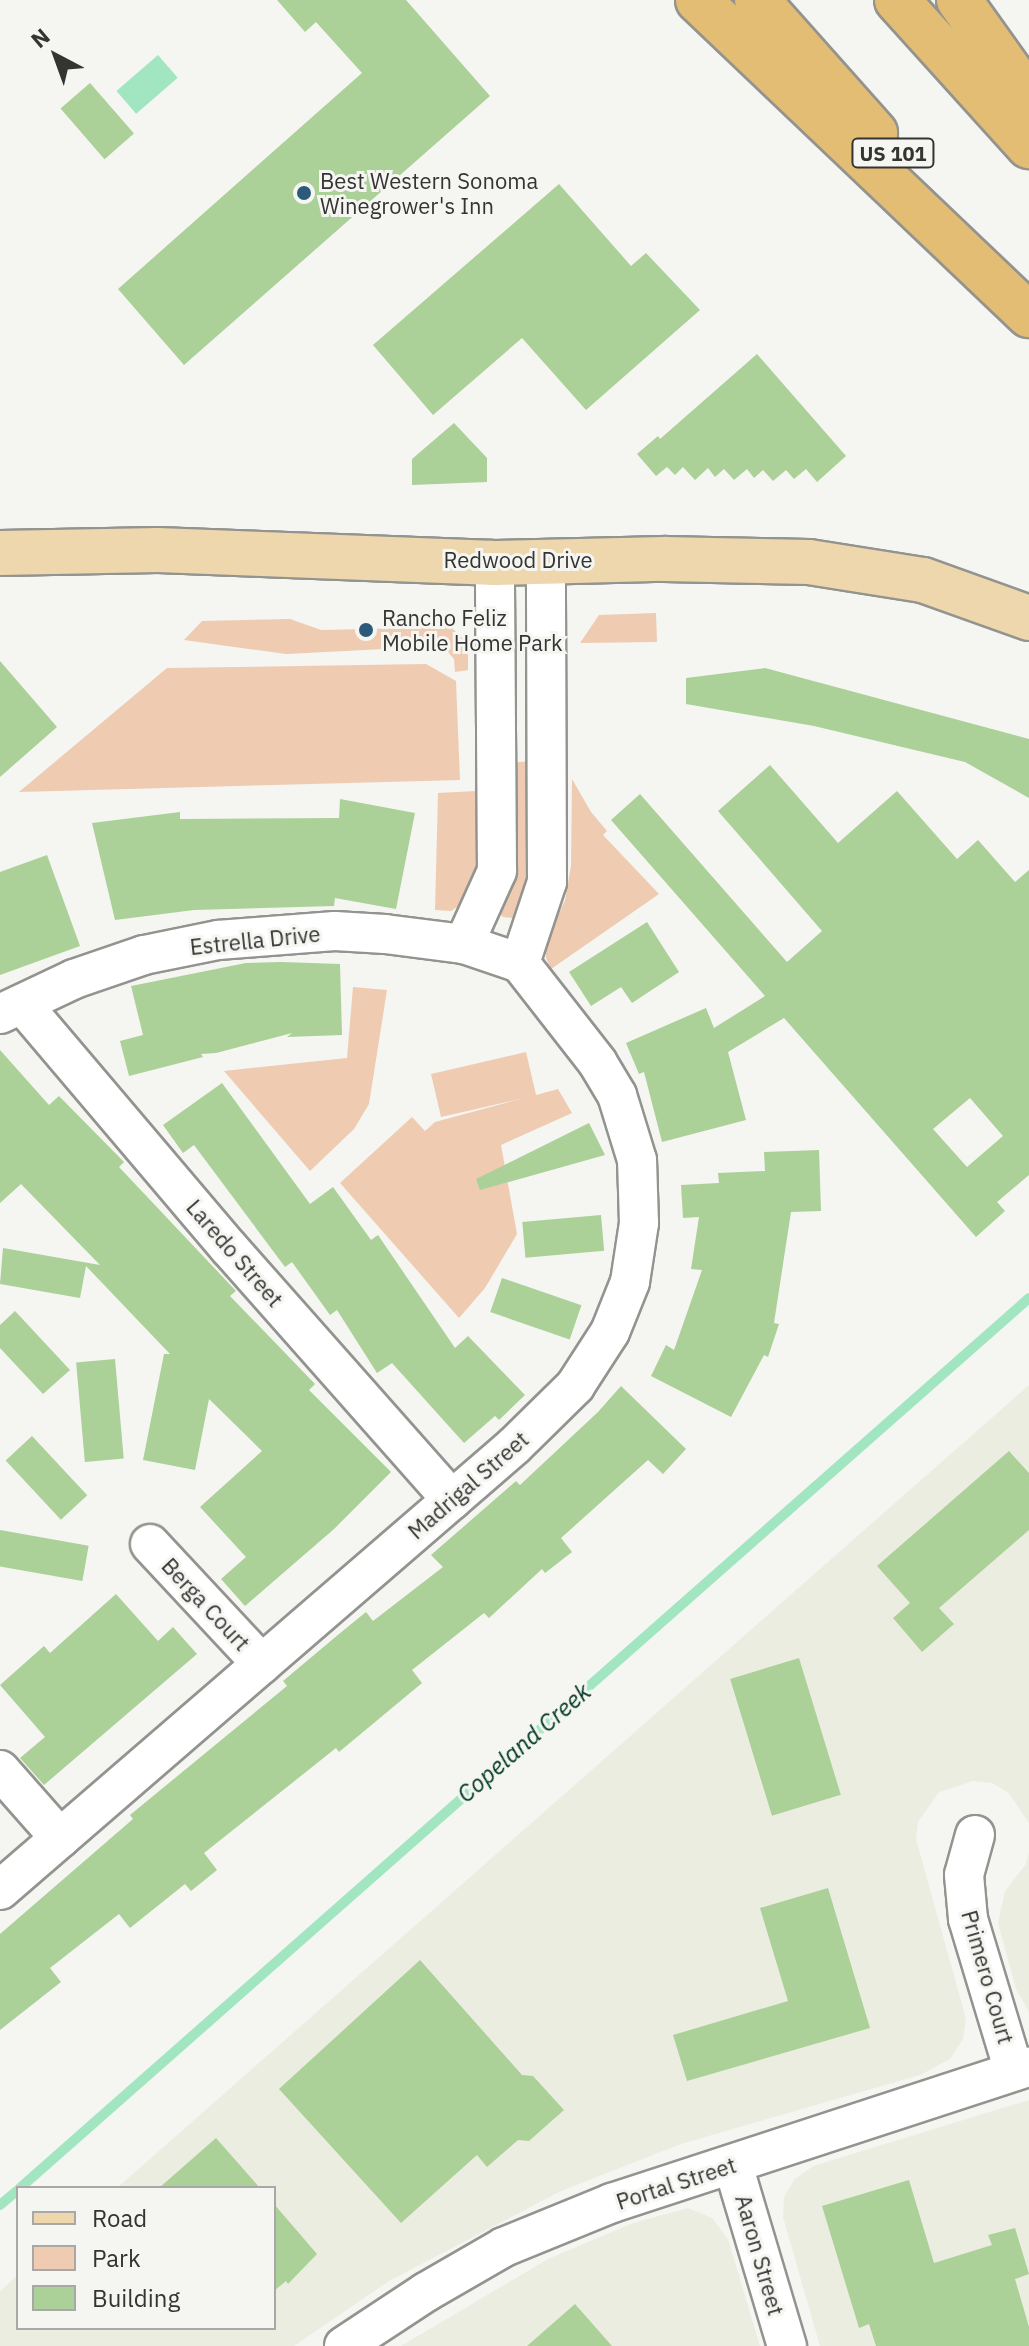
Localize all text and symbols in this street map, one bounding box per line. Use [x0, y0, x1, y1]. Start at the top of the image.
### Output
north arrow [16, 16, 96, 96]
text: N [24, 21, 55, 54]
road number: US 101 [851, 137, 935, 169]
place label: Best Western Sonoma Winegrower's Inn [320, 167, 538, 218]
marker: Best Western Sonoma Winegrower's Inn [295, 184, 313, 202]
street label: Redwood Drive [443, 547, 593, 573]
place label: Rancho Feliz Mobile Home Park [382, 604, 563, 656]
marker: Rancho Feliz Mobile Home Park [357, 621, 375, 639]
street label: Estrella Drive [188, 920, 322, 960]
street label: Laredo Street [181, 1194, 289, 1312]
street label: Madrigal Street [402, 1426, 534, 1544]
street label: Berga Court [156, 1552, 256, 1656]
water label: Copeland Creek [451, 1677, 597, 1809]
street label: Primero Court [956, 1907, 1020, 2047]
street label: Portal Street [613, 2151, 739, 2215]
legend [16, 2186, 276, 2330]
street label: Aaron Street [730, 2192, 790, 2318]
text: Road [92, 2202, 147, 2234]
text: Park [92, 2242, 141, 2274]
text: Building [92, 2282, 180, 2314]

